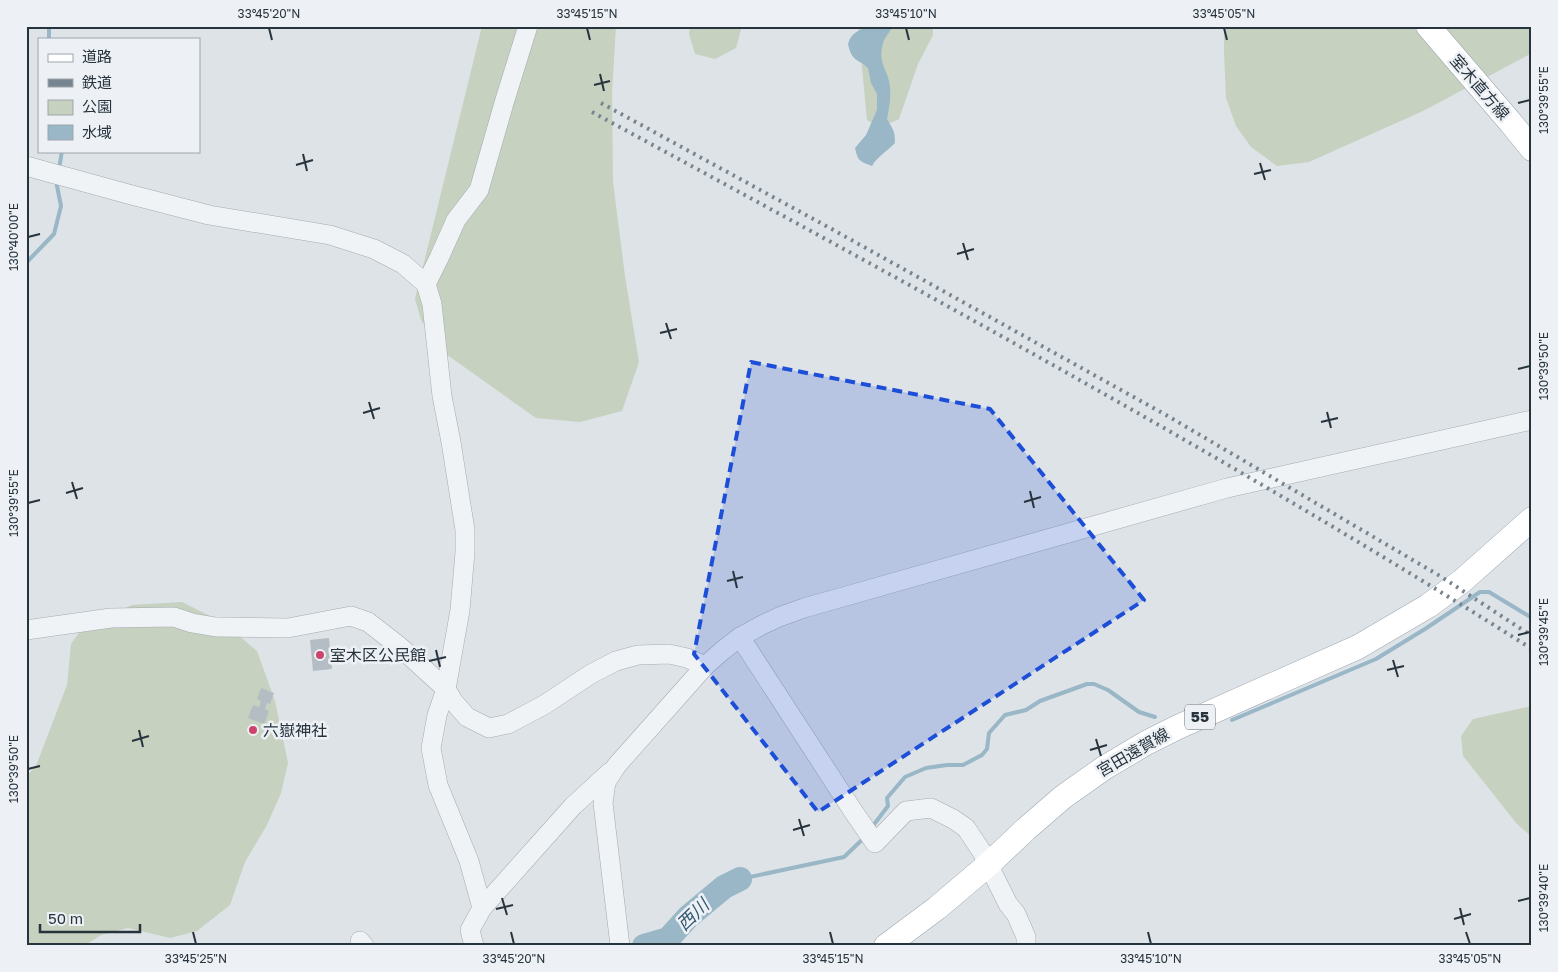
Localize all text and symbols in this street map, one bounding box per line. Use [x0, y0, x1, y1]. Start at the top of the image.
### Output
text: 33°45'20"N [238, 6, 300, 21]
text: 33°45'15"N [556, 6, 618, 21]
text: 33°45'10"N [875, 6, 937, 21]
text: 33°45'05"N [1193, 6, 1255, 21]
legend [38, 38, 200, 152]
text: 道路 [82, 47, 112, 65]
street label: 室木直方線 [1446, 50, 1514, 124]
text: 130°39'55"E [1536, 66, 1551, 134]
text: 鉄道 [82, 73, 112, 91]
text: 公園 [82, 97, 112, 115]
text: 水域 [82, 123, 112, 141]
text: 130°40'00"E [6, 203, 21, 271]
text: 130°39'50"E [1536, 332, 1551, 400]
text: 130°39'55"E [6, 469, 21, 537]
text: 130°39'45"E [1536, 598, 1551, 666]
place label: 室木区公民館 [330, 645, 426, 665]
marker: 室木区公民館 [314, 649, 326, 661]
road number: 55 [1185, 704, 1215, 730]
place label: 六嶽神社 [263, 720, 327, 740]
street label: 宮田遠賀線 [1093, 723, 1173, 781]
marker: 六嶽神社 [247, 724, 259, 736]
text: 130°39'50"E [6, 735, 21, 803]
text: 130°39'40"E [1536, 864, 1551, 932]
water label: 西川 [672, 892, 714, 935]
scale bar [40, 902, 140, 934]
text: 50 m [48, 909, 83, 927]
text: 33°45'25"N [165, 951, 227, 966]
text: 33°45'20"N [483, 951, 545, 966]
text: 33°45'15"N [802, 951, 864, 966]
text: 33°45'10"N [1120, 951, 1182, 966]
text: 33°45'05"N [1439, 951, 1501, 966]

